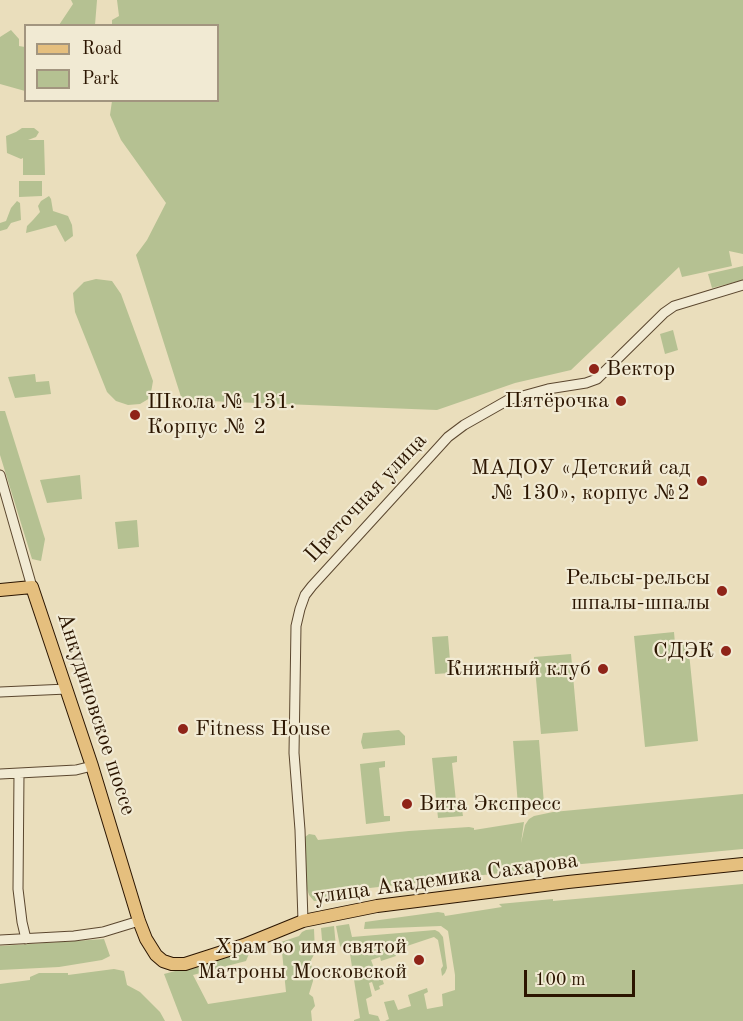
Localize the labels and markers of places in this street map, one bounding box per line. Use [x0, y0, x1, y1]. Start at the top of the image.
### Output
place label: Вектор [606, 356, 675, 382]
marker: Вектор [587, 362, 601, 376]
place label: Пятёрочка [505, 388, 609, 414]
place label: Школа № 131. Корпус № 2 [147, 389, 295, 440]
marker: Пятёрочка [614, 394, 628, 408]
marker: Школа № 131. Корпус № 2 [128, 408, 142, 422]
place label: МАДОУ «Детский сад № 130», корпус №2 [471, 455, 690, 506]
marker: МАДОУ «Детский сад № 130», корпус №2 [695, 474, 709, 488]
place label: Рельсы-рельсы шпалы-шпалы [566, 565, 710, 616]
marker: Рельсы-рельсы шпалы-шпалы [715, 584, 729, 598]
place label: СДЭК [653, 638, 714, 664]
marker: СДЭК [719, 644, 733, 658]
place label: Книжный клуб [446, 656, 591, 682]
marker: Книжный клуб [596, 662, 610, 676]
place label: Fitness House [195, 716, 330, 742]
marker: Fitness House [176, 722, 190, 736]
place label: Вита Экспресс [419, 791, 561, 817]
marker: Вита Экспресс [400, 797, 414, 811]
place label: Храм во имя святой Матроны Московской [197, 934, 407, 986]
marker: Храм во имя святой Матроны Московской [412, 953, 426, 967]

